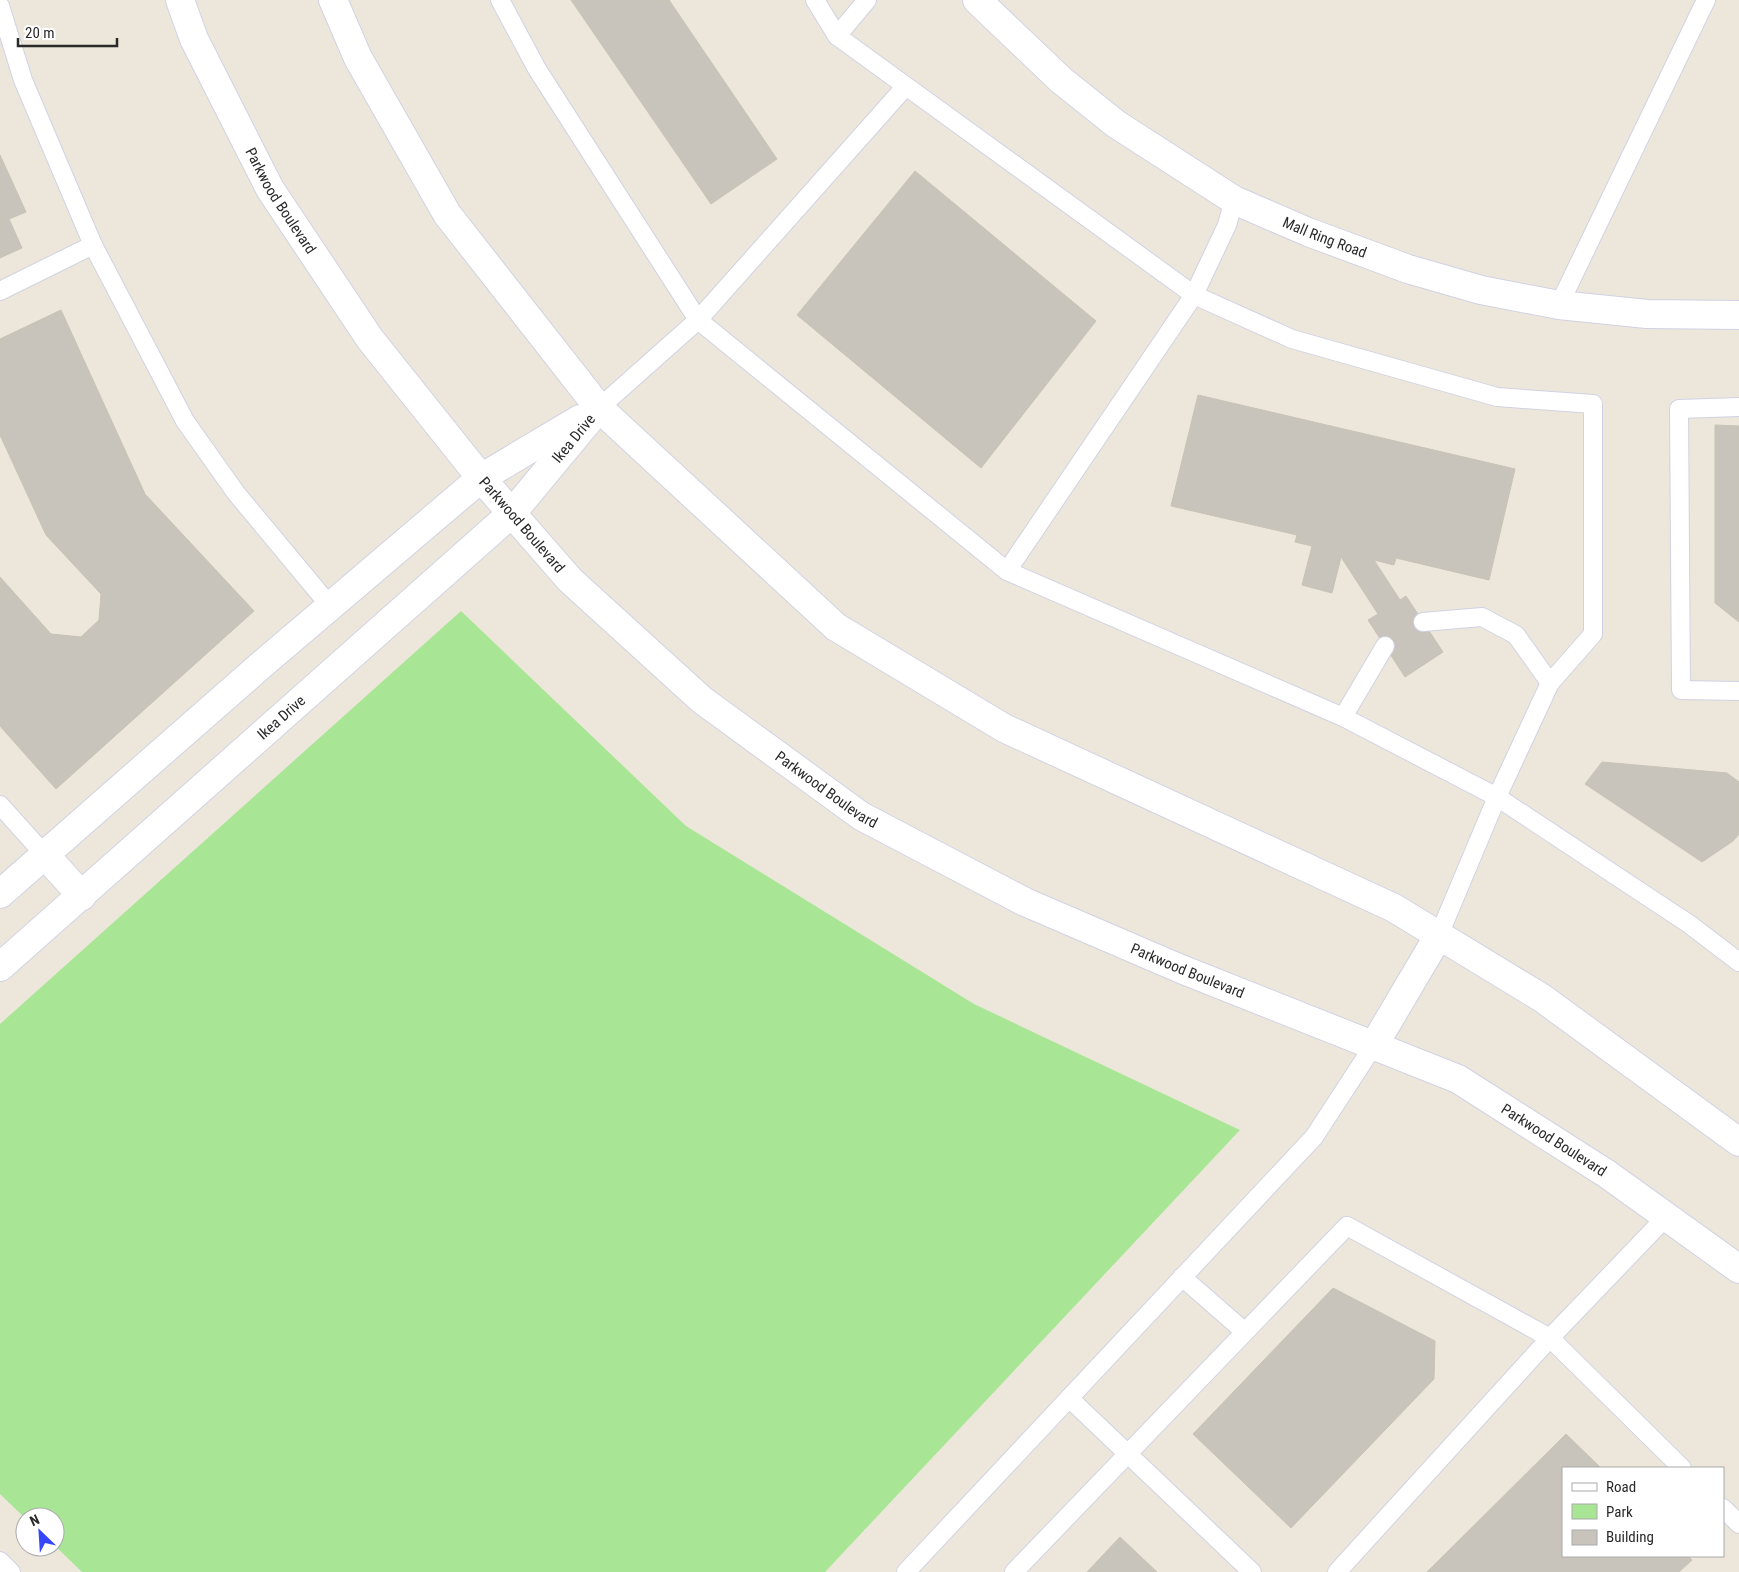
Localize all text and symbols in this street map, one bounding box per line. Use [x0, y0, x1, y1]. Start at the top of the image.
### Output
scale bar [18, 15, 116, 47]
text: 20 m [25, 24, 55, 42]
street label: Parkwood Boulevard [242, 145, 320, 257]
street label: Mall Ring Road [1280, 213, 1369, 262]
street label: Ikea Drive [548, 410, 599, 467]
street label: Parkwood Boulevard [475, 473, 569, 577]
street label: Ikea Drive [254, 692, 309, 744]
street label: Parkwood Boulevard [772, 747, 881, 832]
street label: Parkwood Boulevard [1128, 939, 1247, 1002]
street label: Parkwood Boulevard [1498, 1100, 1610, 1180]
legend [1562, 1467, 1724, 1557]
text: Road [1606, 1478, 1636, 1496]
text: Park [1606, 1503, 1633, 1521]
north arrow [15, 1507, 65, 1557]
text: N [27, 1511, 42, 1529]
text: Building [1606, 1528, 1654, 1546]

